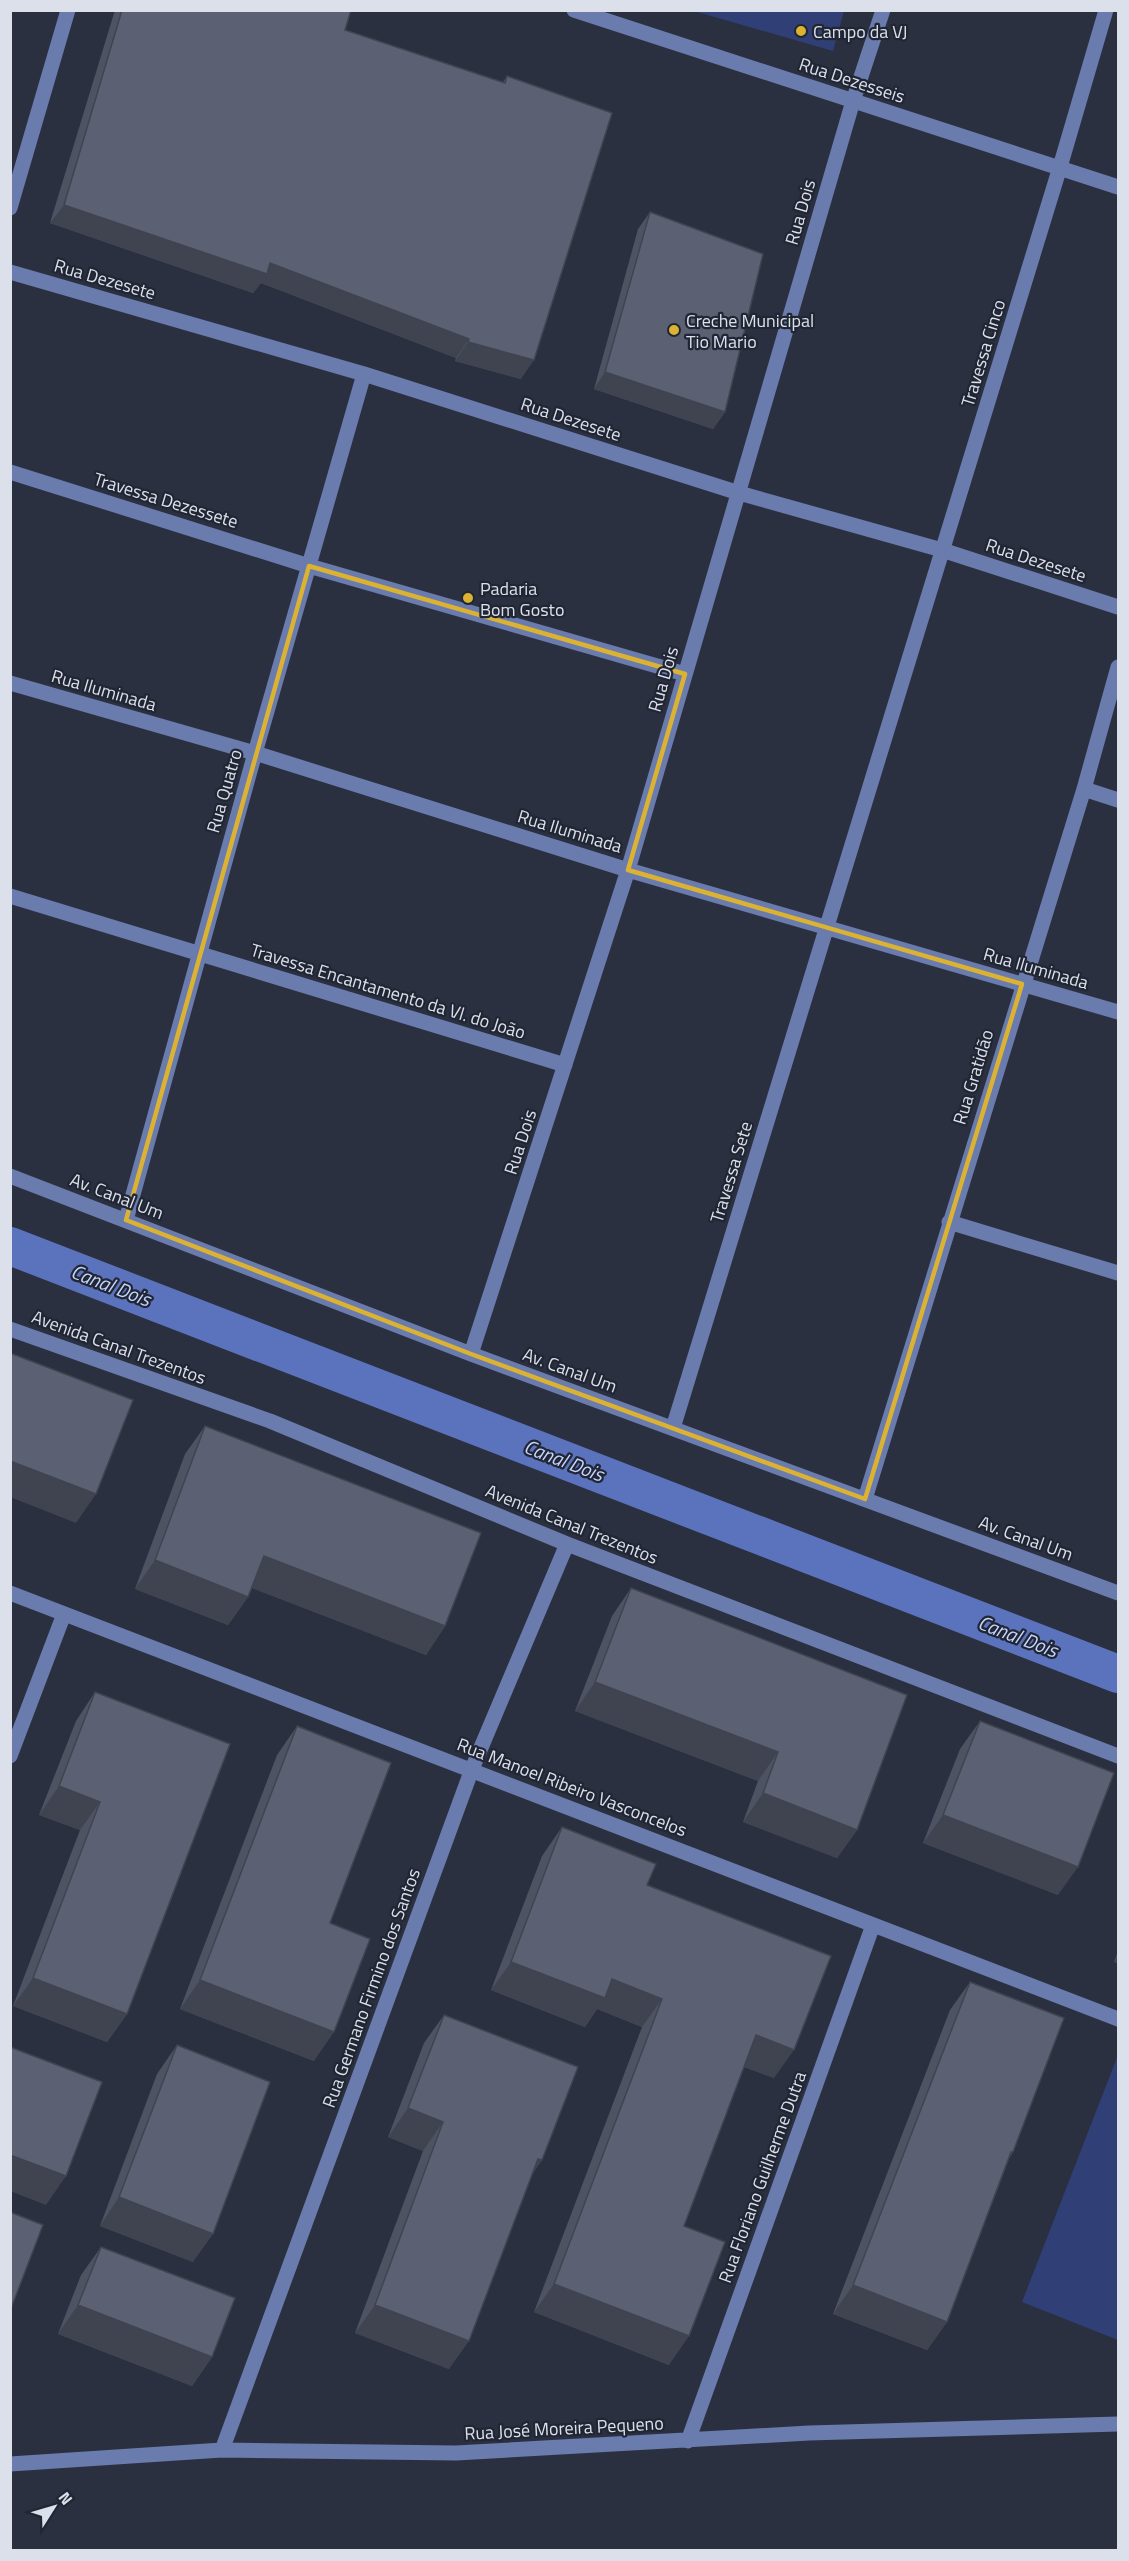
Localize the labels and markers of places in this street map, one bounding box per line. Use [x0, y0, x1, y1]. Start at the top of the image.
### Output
place label: Campo da VJ [813, 18, 908, 45]
marker: Campo da VJ [794, 24, 808, 38]
place label: Creche Municipal Tio Mario [686, 307, 814, 355]
marker: Creche Municipal Tio Mario [667, 323, 681, 337]
place label: Padaria Bom Gosto [480, 575, 564, 623]
marker: Padaria Bom Gosto [461, 591, 475, 605]

